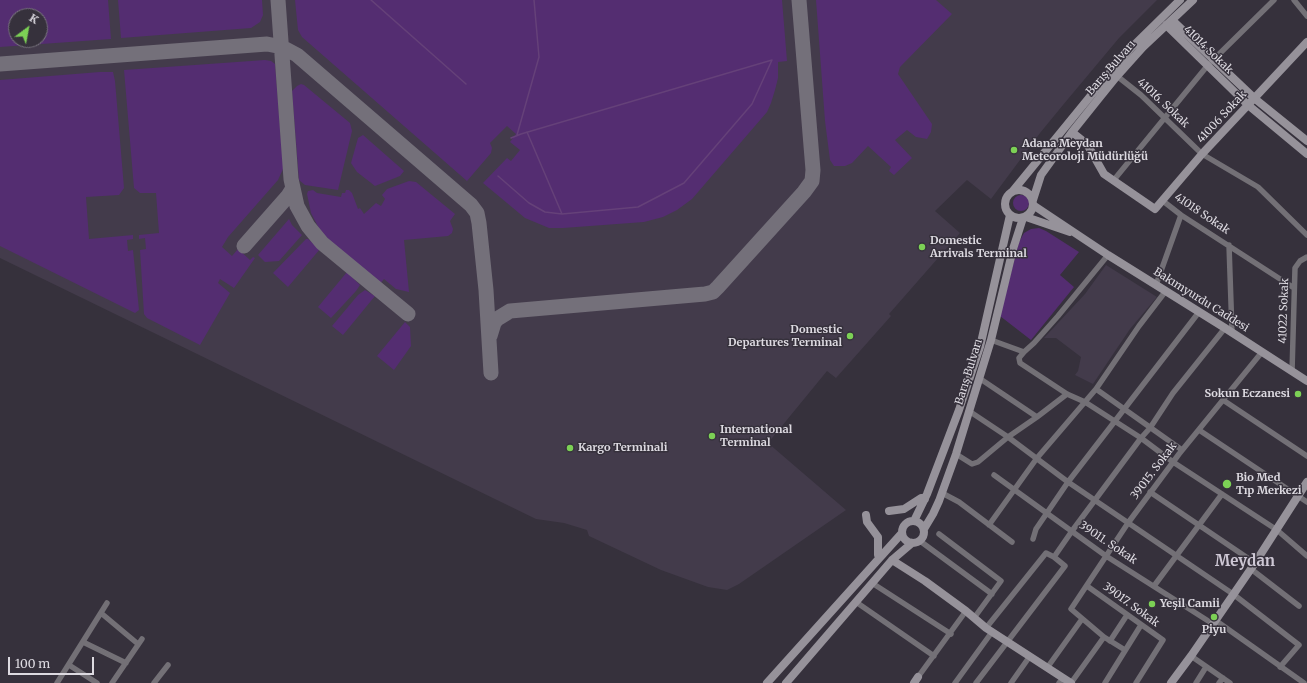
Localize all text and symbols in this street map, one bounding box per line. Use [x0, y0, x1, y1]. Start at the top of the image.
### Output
north arrow [8, 8, 48, 48]
text: K [27, 11, 41, 27]
street label: 41014 Sokak [1181, 23, 1235, 77]
street label: Barış Bulvarı [1084, 38, 1138, 98]
street label: 41016. Sokak [1134, 76, 1192, 130]
street label: 41006 Sokak [1194, 88, 1250, 146]
place label: Adana Meydan Meteoroloji Müdürlüğü [1022, 137, 1148, 163]
marker: Adana Meydan Meteoroloji Müdürlüğü [1009, 145, 1019, 155]
street label: 41018 Sokak [1172, 191, 1232, 237]
place label: Domestic Arrivals Terminal [930, 234, 1027, 260]
marker: Domestic Arrivals Terminal [917, 242, 927, 252]
street label: Bakımyurdu Caddesi [1151, 265, 1251, 335]
street label: 41022 Sokak [1276, 278, 1292, 344]
place label: Domestic Departures Terminal [728, 323, 842, 349]
marker: Domestic Departures Terminal [845, 331, 855, 341]
street label: Barış Bulvarı [953, 337, 985, 407]
place label: Sokun Eczanesi [1205, 387, 1290, 401]
marker: Sokun Eczanesi [1293, 389, 1303, 399]
place label: International Terminal [720, 423, 792, 449]
marker: International Terminal [707, 431, 717, 441]
street label: 39015. Sokak [1128, 440, 1180, 502]
place label: Kargo Terminali [578, 441, 667, 455]
marker: Kargo Terminali [565, 443, 575, 453]
place label: Bio Med Tıp Merkezi [1236, 471, 1302, 497]
marker: Bio Med Tıp Merkezi [1221, 478, 1233, 490]
street label: 39011. Sokak [1077, 519, 1139, 567]
district label: Meydan [1215, 553, 1275, 571]
street label: 39017. Sokak [1100, 580, 1162, 630]
place label: Yeşil Camii [1160, 597, 1220, 611]
marker: Yeşil Camii [1147, 599, 1157, 609]
marker: Piyu [1209, 612, 1219, 622]
place label: Piyu [1202, 623, 1226, 637]
scale bar [10, 649, 96, 675]
text: 100 m [15, 656, 50, 671]

